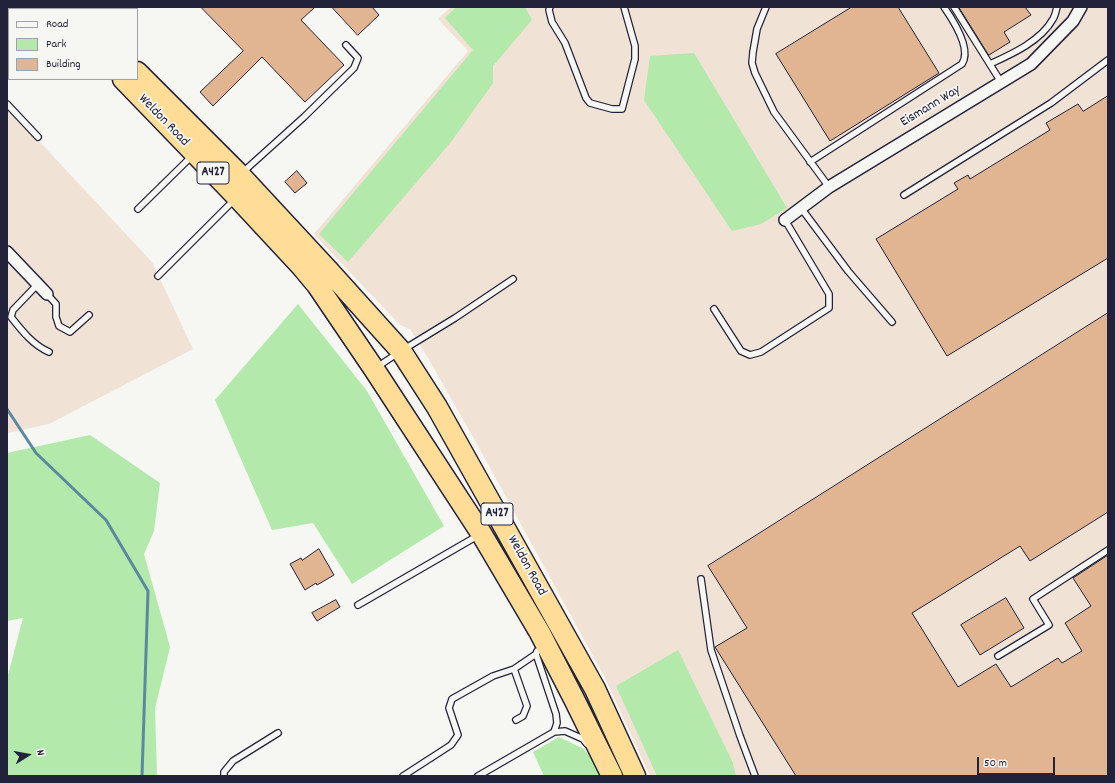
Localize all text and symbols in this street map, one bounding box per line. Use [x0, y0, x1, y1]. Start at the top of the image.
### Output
legend [8, 8, 138, 80]
text: Road [46, 16, 68, 33]
text: Park [46, 36, 66, 53]
text: Building [46, 56, 81, 73]
street label: Eismann Way [898, 82, 964, 132]
street label: Weldon Road [134, 91, 192, 151]
road number: A427 [197, 162, 229, 184]
road number: A427 [481, 503, 513, 525]
street label: Weldon Road [503, 533, 549, 599]
north arrow [8, 735, 48, 775]
text: N [31, 749, 48, 757]
scale bar [979, 749, 1057, 775]
text: 50 m [984, 755, 1007, 772]

